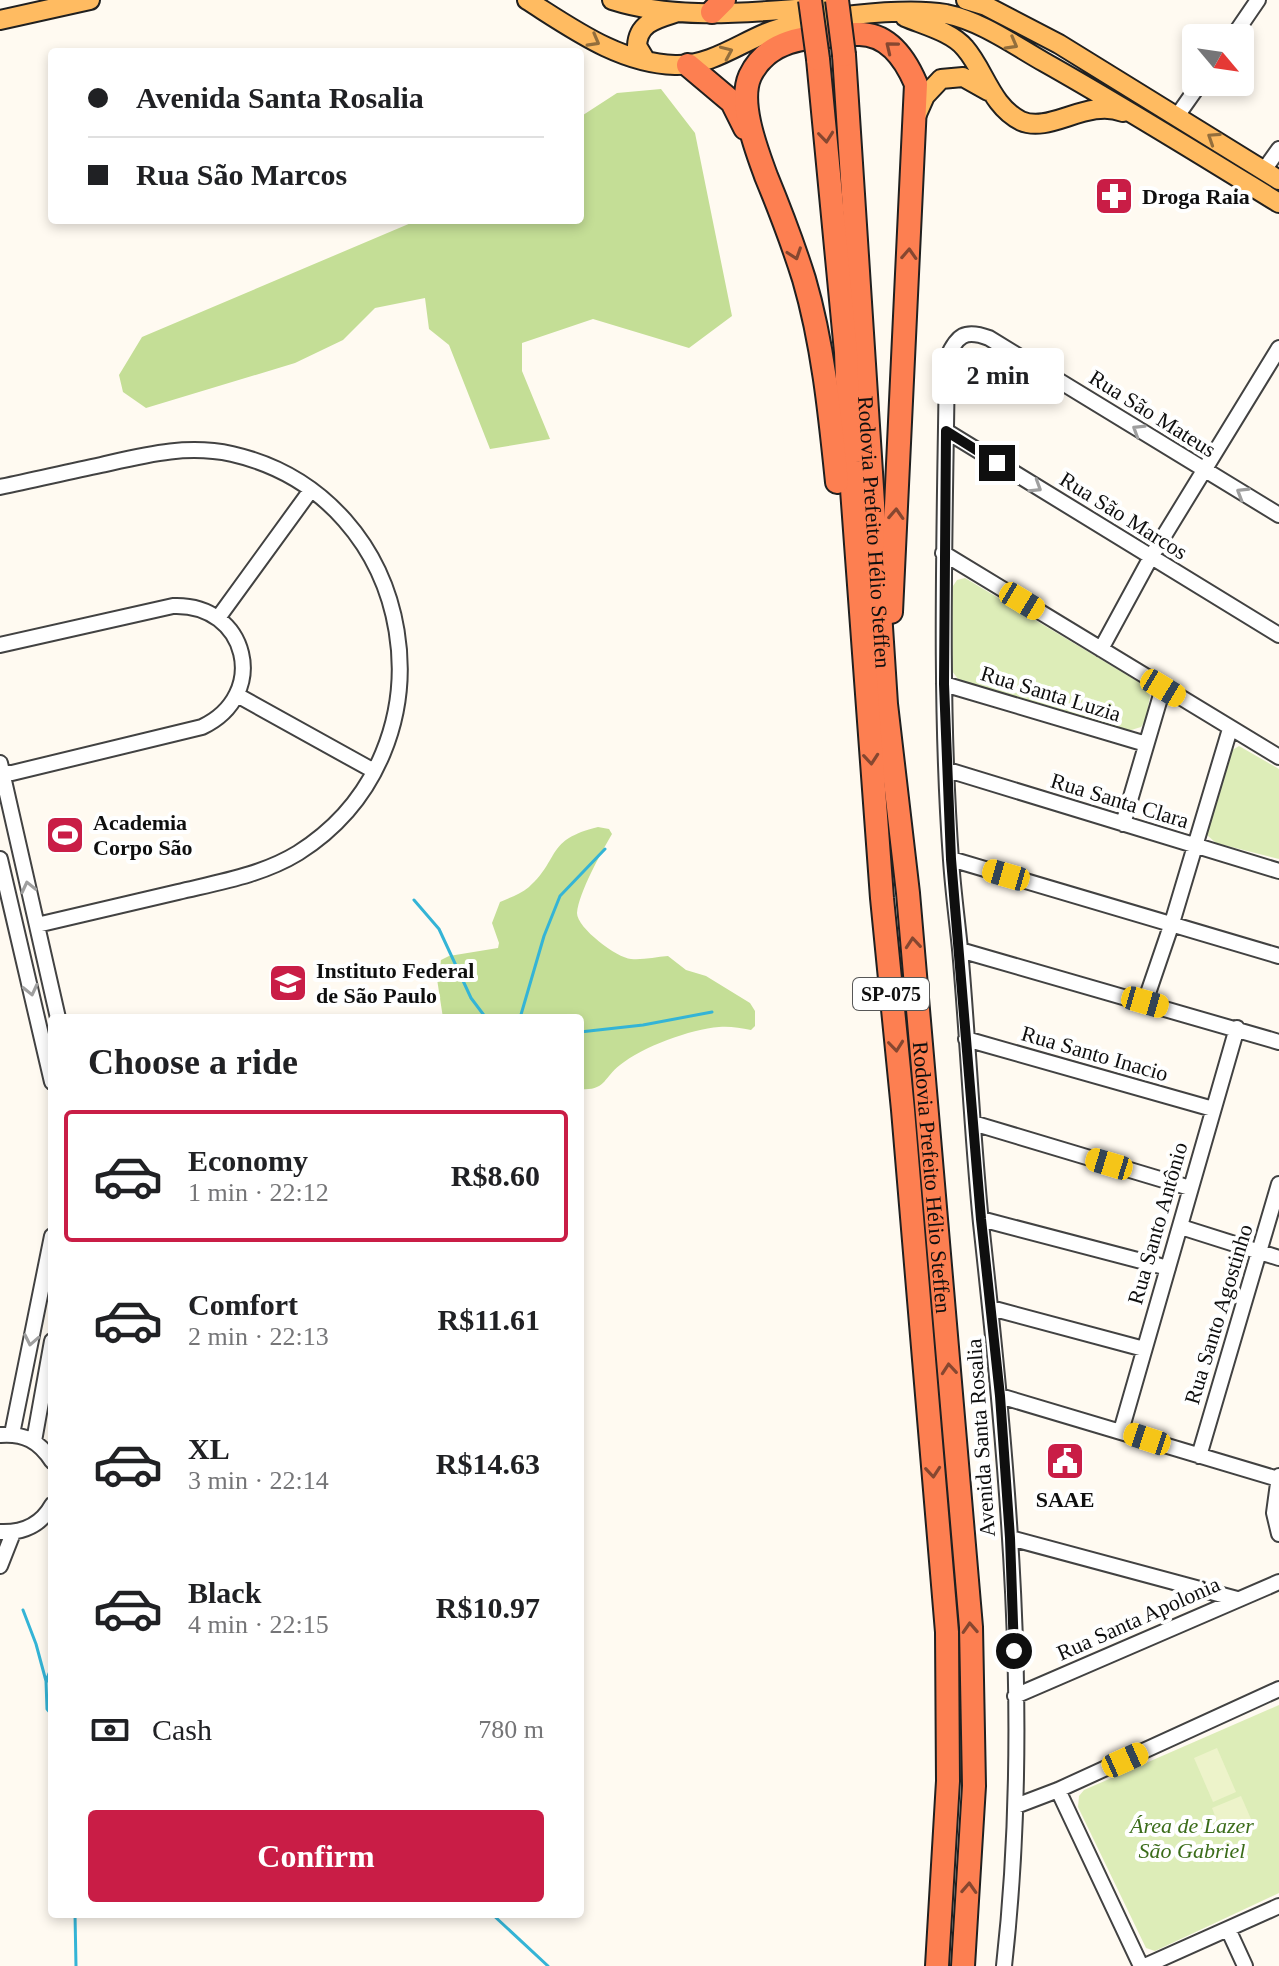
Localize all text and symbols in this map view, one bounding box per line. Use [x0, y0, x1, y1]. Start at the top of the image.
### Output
north arrow [1182, 24, 1254, 96]
map controls [1182, 24, 1254, 96]
one-way arrow [585, 31, 599, 47]
one-way arrow [1003, 34, 1018, 50]
one-way arrow [885, 43, 900, 57]
one-way arrow [719, 45, 733, 61]
text: Avenida Santa Rosalia [136, 81, 424, 114]
one-way arrow [817, 131, 834, 144]
one-way arrow [1208, 133, 1222, 148]
text: Rua São Marcos [136, 158, 347, 191]
pharmacy icon: Droga Raia [1093, 175, 1135, 217]
place label: Droga Raia [1142, 184, 1250, 209]
one-way arrow [785, 246, 801, 260]
one-way arrow [900, 247, 917, 260]
callout: 2 min [931, 347, 1063, 403]
text: 2 min [967, 361, 1029, 390]
street label: Rua São Mateus [1085, 365, 1221, 462]
street label: Rodovia Prefeito Hélio Steffen [853, 395, 896, 669]
one-way arrow [1133, 424, 1147, 439]
route end [979, 445, 1015, 481]
street label: Rua São Marcos [1055, 466, 1192, 565]
one-way arrow [1027, 477, 1042, 492]
one-way arrow [1236, 487, 1251, 503]
one-way arrow [888, 507, 905, 520]
car [995, 578, 1049, 624]
street label: Rua Santa Luzia [978, 660, 1124, 727]
car [1136, 665, 1190, 711]
one-way arrow [862, 753, 879, 766]
street label: Rua Santa Clara [1048, 768, 1192, 833]
place label: Academia Corpo São [93, 810, 193, 860]
sports icon: Academia Corpo São [44, 814, 86, 856]
car [980, 857, 1032, 893]
one-way arrow [20, 881, 37, 895]
one-way arrow [904, 936, 921, 949]
place label: Instituto Federal de São Paulo [316, 958, 474, 1008]
school or university icon: Instituto Federal de São Paulo [267, 962, 309, 1004]
road number: SP-075 [853, 978, 929, 1010]
one-way arrow [21, 982, 38, 996]
car [1119, 984, 1171, 1020]
street label: Rua Santo Inacio [1019, 1021, 1171, 1086]
one-way arrow [888, 1040, 905, 1053]
street label: Rodovia Prefeito Hélio Steffen [908, 1040, 956, 1314]
text: Choose a ride [88, 1042, 298, 1082]
street label: Rua Santo Antônio [1122, 1139, 1193, 1307]
icon: car [92, 1140, 164, 1212]
text: Economy [188, 1144, 308, 1177]
car [1083, 1146, 1135, 1182]
text: R$8.60 [451, 1159, 540, 1192]
text: 1 min · 22:12 [188, 1178, 329, 1207]
street label: Rua Santo Agostinho [1179, 1221, 1258, 1407]
icon: car [92, 1284, 164, 1356]
text: Comfort [188, 1288, 298, 1321]
text: R$11.61 [437, 1303, 540, 1336]
text: 2 min · 22:13 [188, 1322, 329, 1351]
one-way arrow [23, 1333, 40, 1347]
street label: Avenida Santa Rosalia [961, 1338, 1000, 1538]
one-way arrow [941, 1362, 958, 1375]
car [1120, 1420, 1174, 1458]
icon: car [92, 1428, 164, 1500]
text: XL [188, 1432, 230, 1465]
public building icon: SAAE [1044, 1440, 1086, 1482]
text: R$14.63 [436, 1447, 540, 1480]
text: 3 min · 22:14 [188, 1466, 329, 1495]
one-way arrow [924, 1466, 941, 1479]
place label: SAAE [1036, 1487, 1094, 1512]
street label: Rua Santa Apolonia [1053, 1571, 1224, 1666]
icon: car [92, 1572, 164, 1644]
text: Black [188, 1576, 261, 1609]
text: R$10.97 [436, 1591, 540, 1624]
text: 4 min · 22:15 [188, 1610, 329, 1639]
one-way arrow [962, 1621, 979, 1634]
route start [996, 1633, 1032, 1669]
icon: cash [88, 1708, 132, 1752]
text: Cash [152, 1713, 212, 1746]
text: 780 m [478, 1715, 544, 1744]
car [1098, 1739, 1152, 1781]
button: Confirm [88, 1810, 544, 1902]
park label: Área de Lazer São Gabriel [1128, 1813, 1254, 1863]
one-way arrow [960, 1881, 977, 1894]

